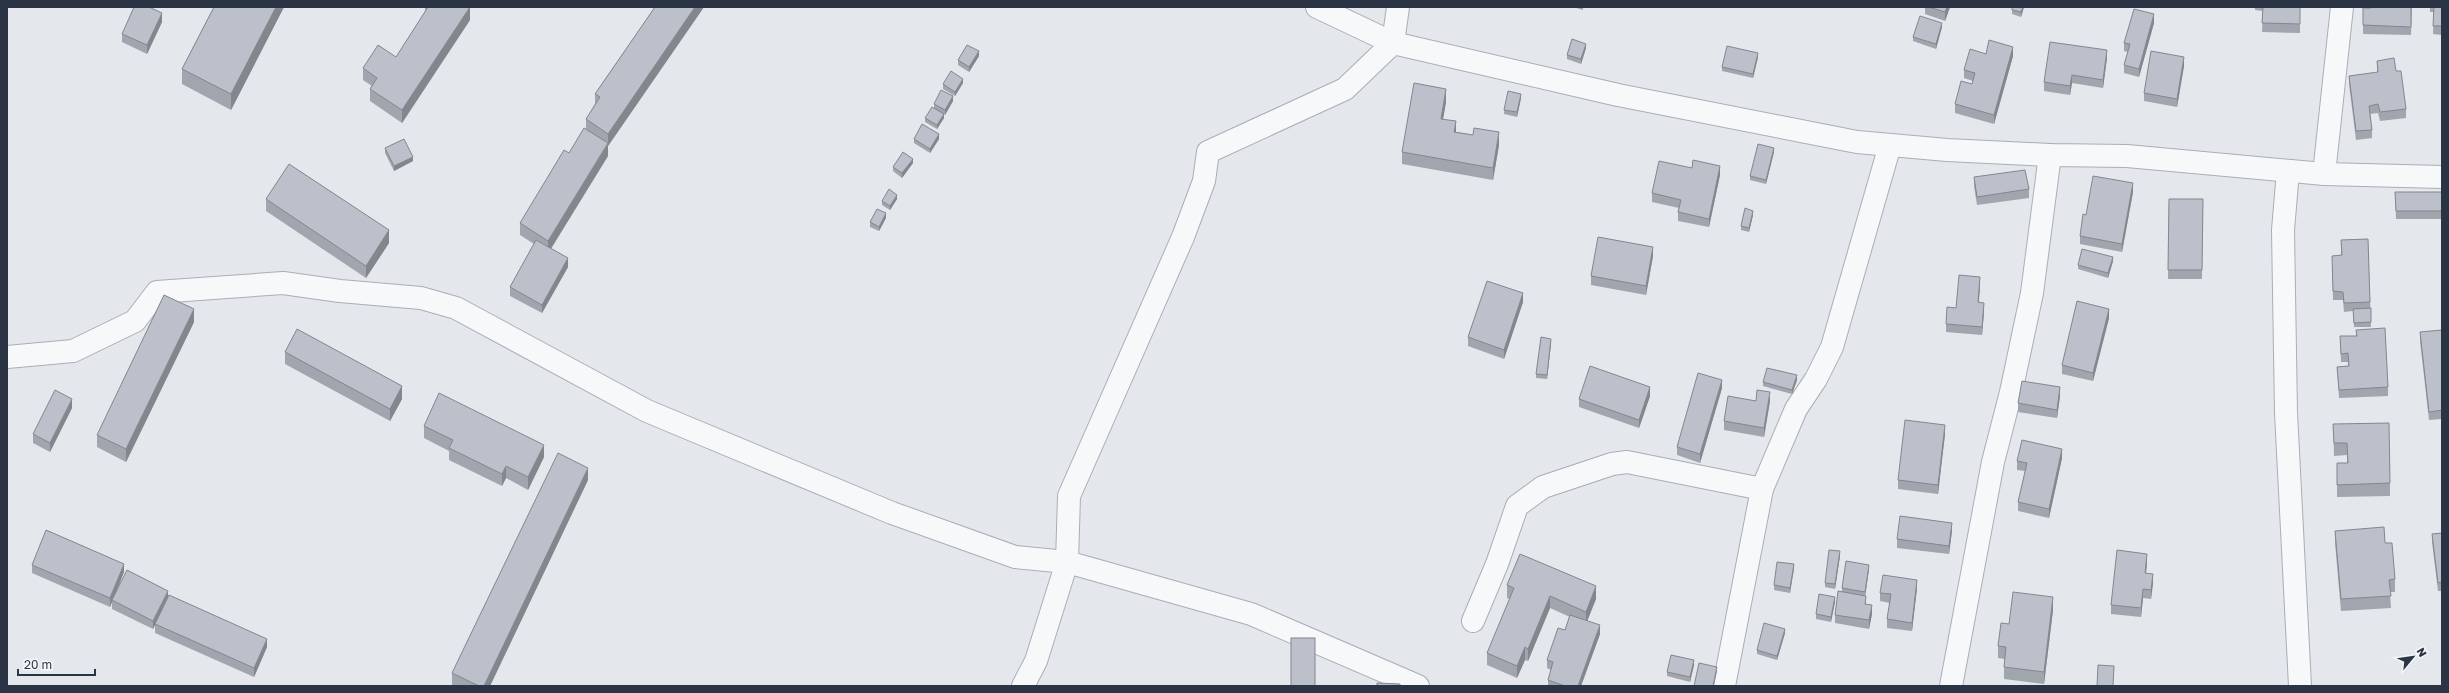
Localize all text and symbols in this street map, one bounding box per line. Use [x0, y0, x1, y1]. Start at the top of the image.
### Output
north arrow [2393, 637, 2433, 677]
text: N [2414, 645, 2430, 659]
scale bar [18, 651, 95, 677]
text: 20 m [24, 657, 52, 672]

